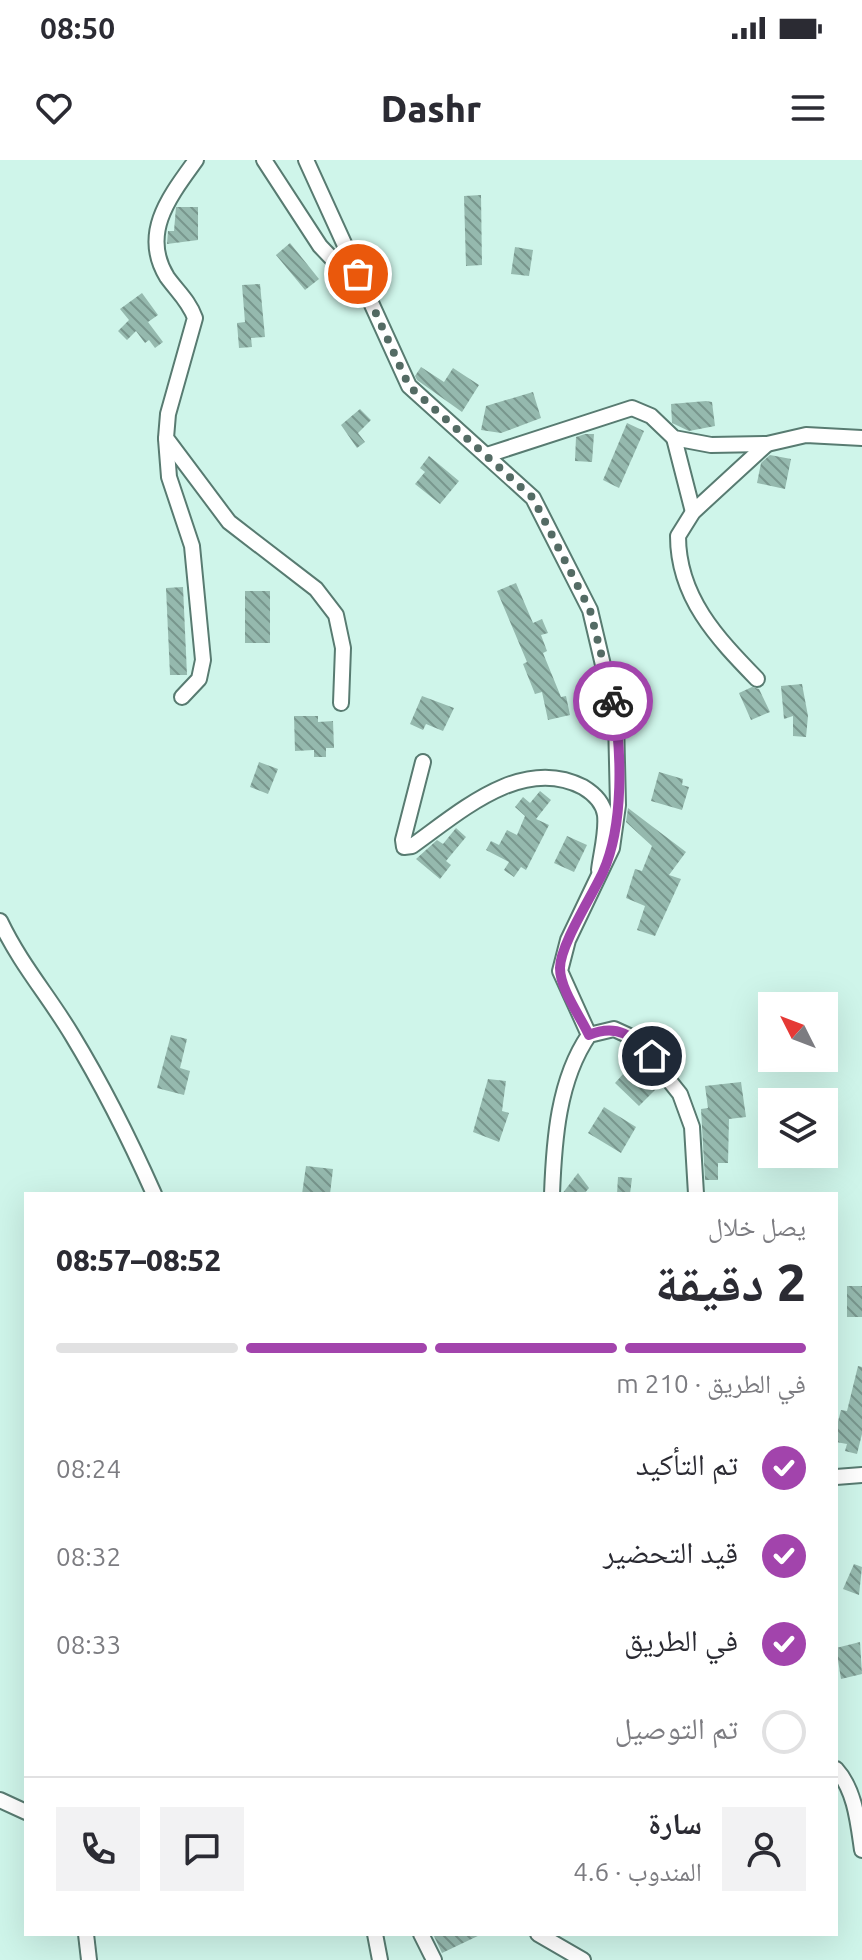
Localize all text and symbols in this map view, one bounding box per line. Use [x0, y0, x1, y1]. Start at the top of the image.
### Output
text: 08:50 [40, 11, 115, 45]
icon: heart [32, 86, 76, 130]
icon: menu [786, 86, 830, 130]
text: Dashr [381, 88, 481, 129]
pin [324, 240, 392, 308]
icon: bag [336, 252, 380, 296]
courier [573, 661, 653, 741]
icon: bike [591, 679, 635, 723]
north arrow [758, 992, 838, 1072]
map controls [758, 992, 838, 1168]
pin [618, 1022, 686, 1090]
icon: home [630, 1034, 674, 1078]
button: layers [758, 1088, 838, 1168]
text: يصل خلال [708, 1212, 806, 1241]
text: 08:52–08:57 [56, 1243, 221, 1277]
text: 2 دقيقة [655, 1253, 806, 1311]
text: في الطريق · 210 m [616, 1369, 806, 1398]
icon: check [762, 1446, 806, 1490]
text: تم التأكيد [636, 1447, 738, 1481]
text: 08:24 [56, 1454, 121, 1483]
icon: check [762, 1534, 806, 1578]
text: قيد التحضير [603, 1535, 738, 1569]
text: 08:32 [56, 1542, 121, 1571]
icon: check [762, 1622, 806, 1666]
text: في الطريق [624, 1623, 738, 1657]
text: 08:33 [56, 1630, 121, 1659]
text: تم التوصيل [615, 1711, 738, 1745]
text: سارة [648, 1806, 702, 1840]
button: phone [56, 1807, 140, 1891]
button: chat [160, 1807, 244, 1891]
button: person [722, 1807, 806, 1891]
text: المندوب · 4.6 [573, 1857, 702, 1886]

